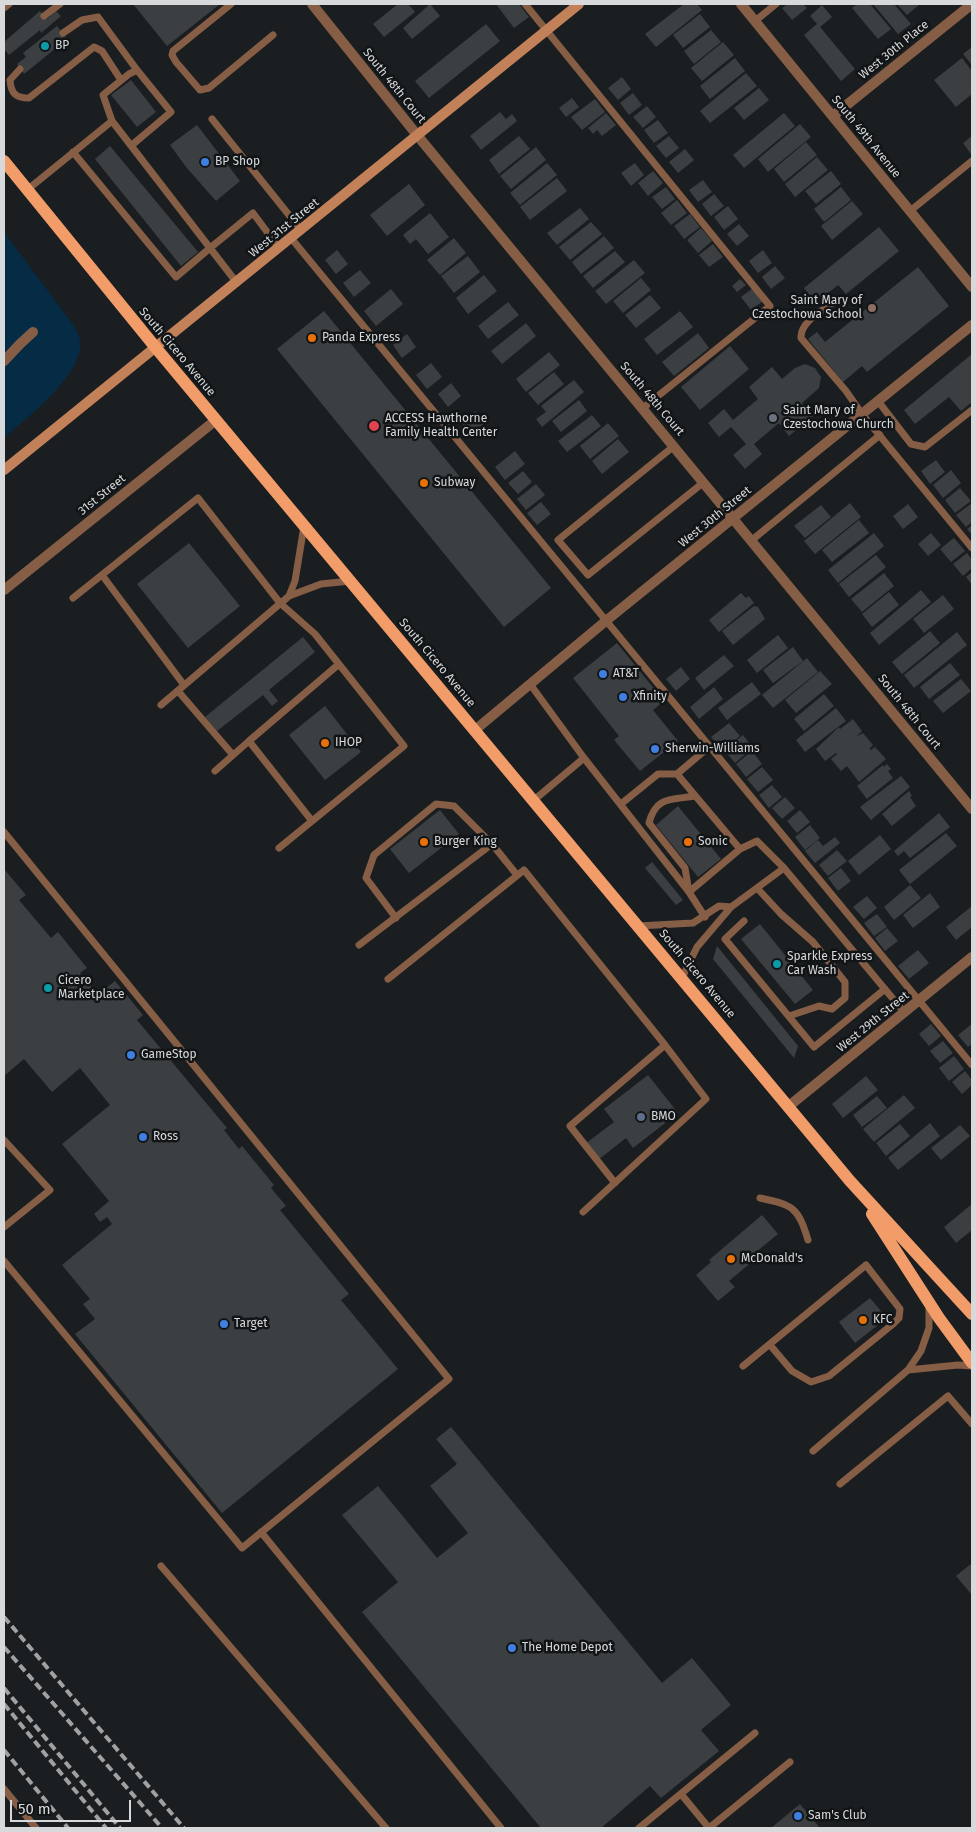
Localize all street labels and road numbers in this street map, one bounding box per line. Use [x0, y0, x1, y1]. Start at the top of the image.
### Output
street label: West 30th Place [856, 17, 932, 83]
street label: South 48th Court [359, 46, 429, 126]
street label: South 49th Avenue [828, 93, 904, 181]
street label: West 31st Street [246, 195, 322, 261]
street label: South Cicero Avenue [136, 305, 218, 399]
street label: South 48th Court [617, 359, 687, 439]
street label: 31st Street [75, 472, 129, 518]
street label: West 30th Street [676, 483, 754, 551]
street label: South Cicero Avenue [396, 616, 478, 710]
street label: South 48th Court [874, 672, 944, 752]
street label: South Cicero Avenue [656, 927, 738, 1021]
street label: West 29th Street [834, 989, 912, 1055]

